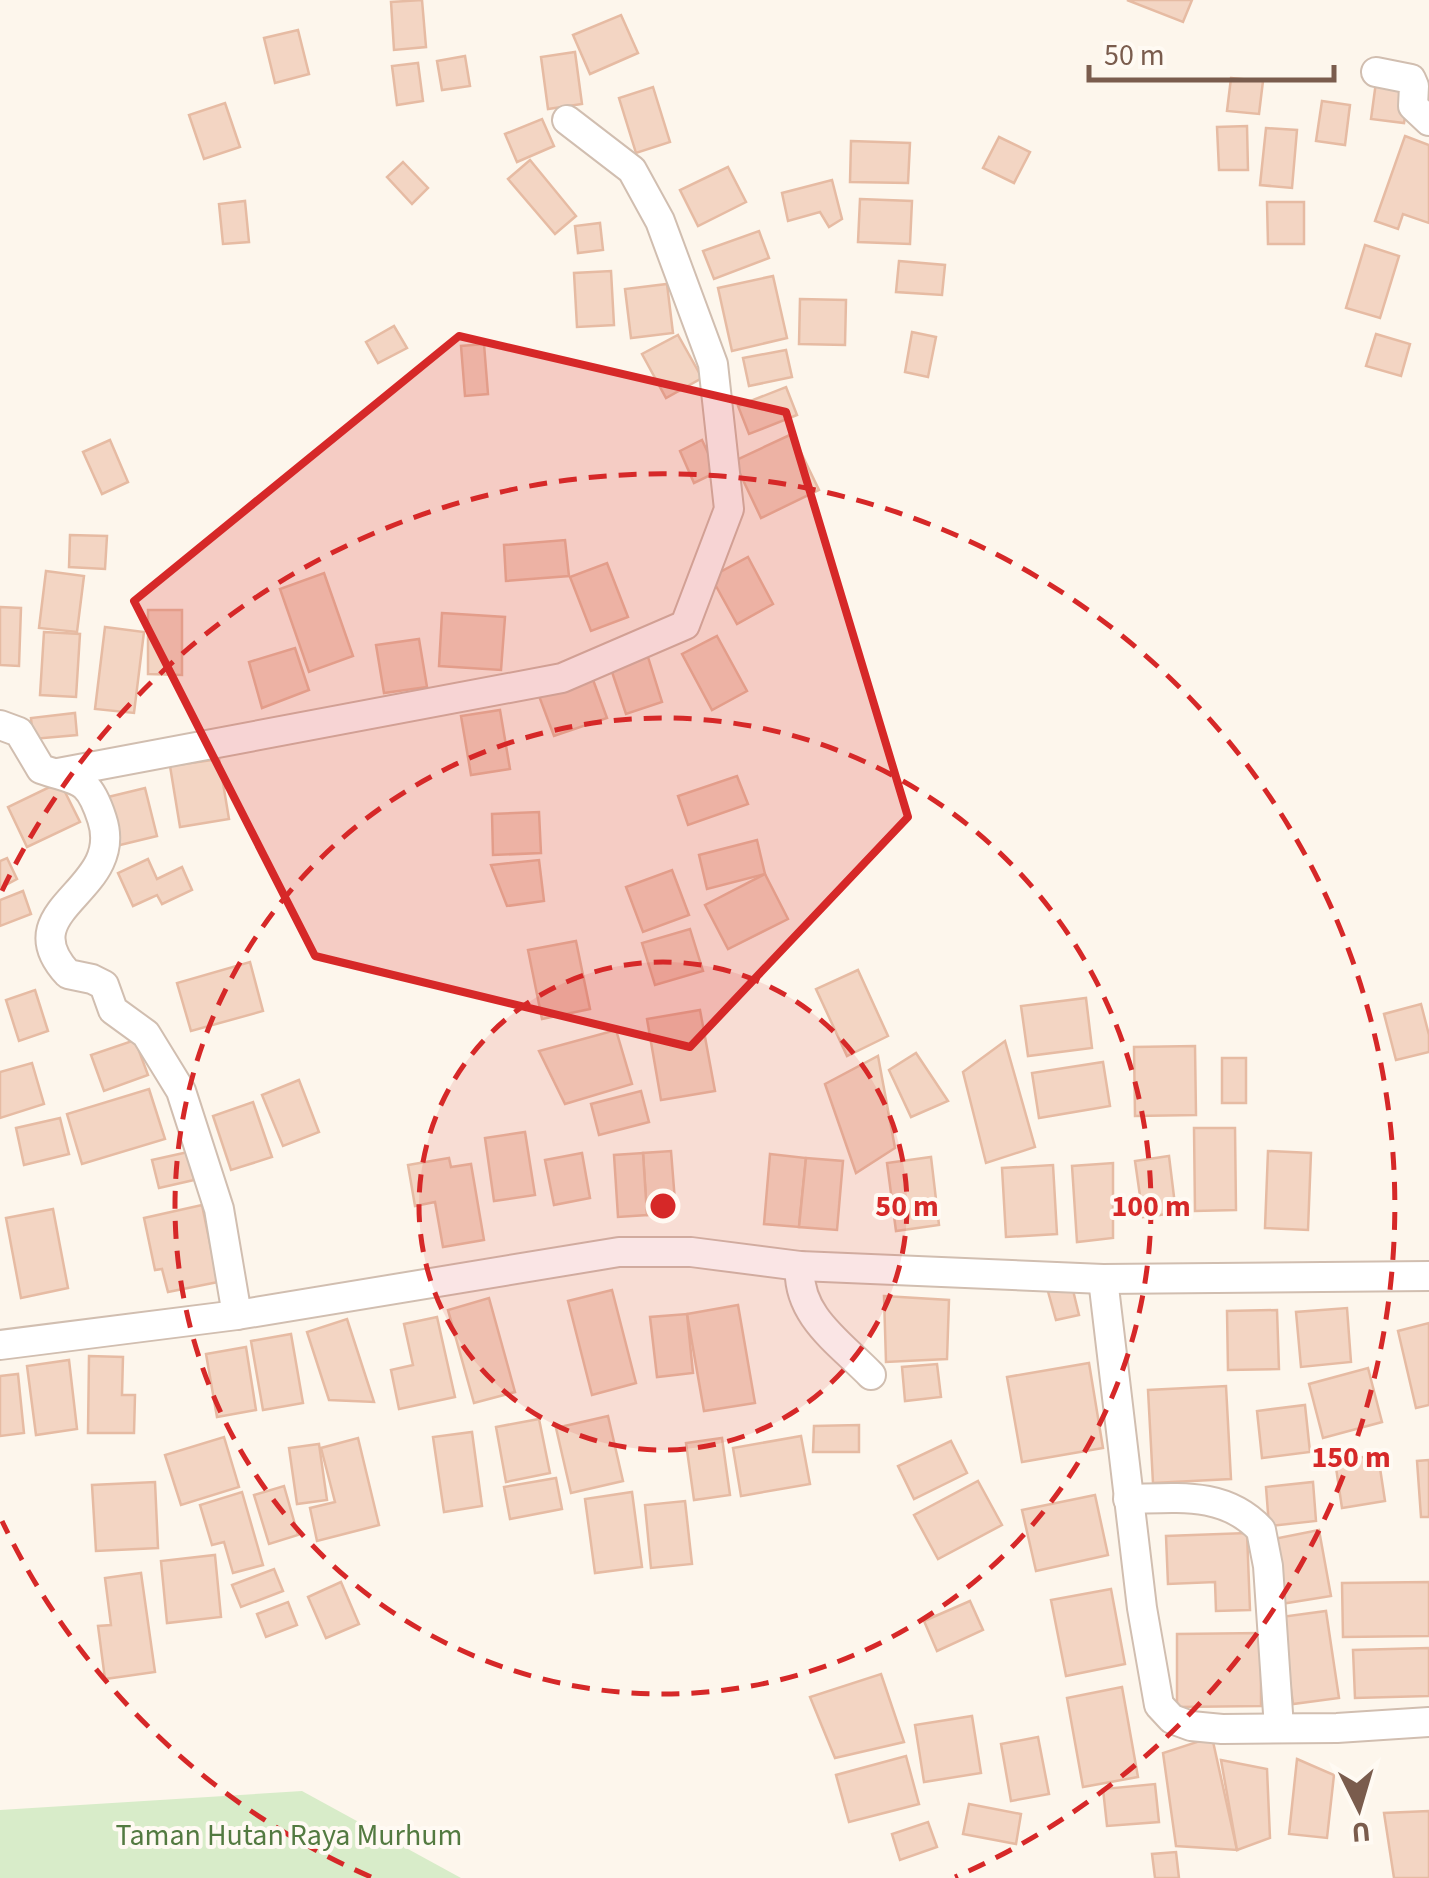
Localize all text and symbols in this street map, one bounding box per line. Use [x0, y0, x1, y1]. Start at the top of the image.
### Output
scale bar [1089, 20, 1334, 82]
text: 50 m [1104, 34, 1165, 77]
text: 50 m [875, 1185, 939, 1228]
text: 100 m [1111, 1185, 1191, 1228]
centre of rings [645, 1188, 681, 1224]
text: 150 m [1311, 1436, 1391, 1479]
north arrow [1309, 1758, 1409, 1858]
text: U [1350, 1811, 1372, 1853]
park label: Taman Hutan Raya Murhum [116, 1814, 463, 1857]

